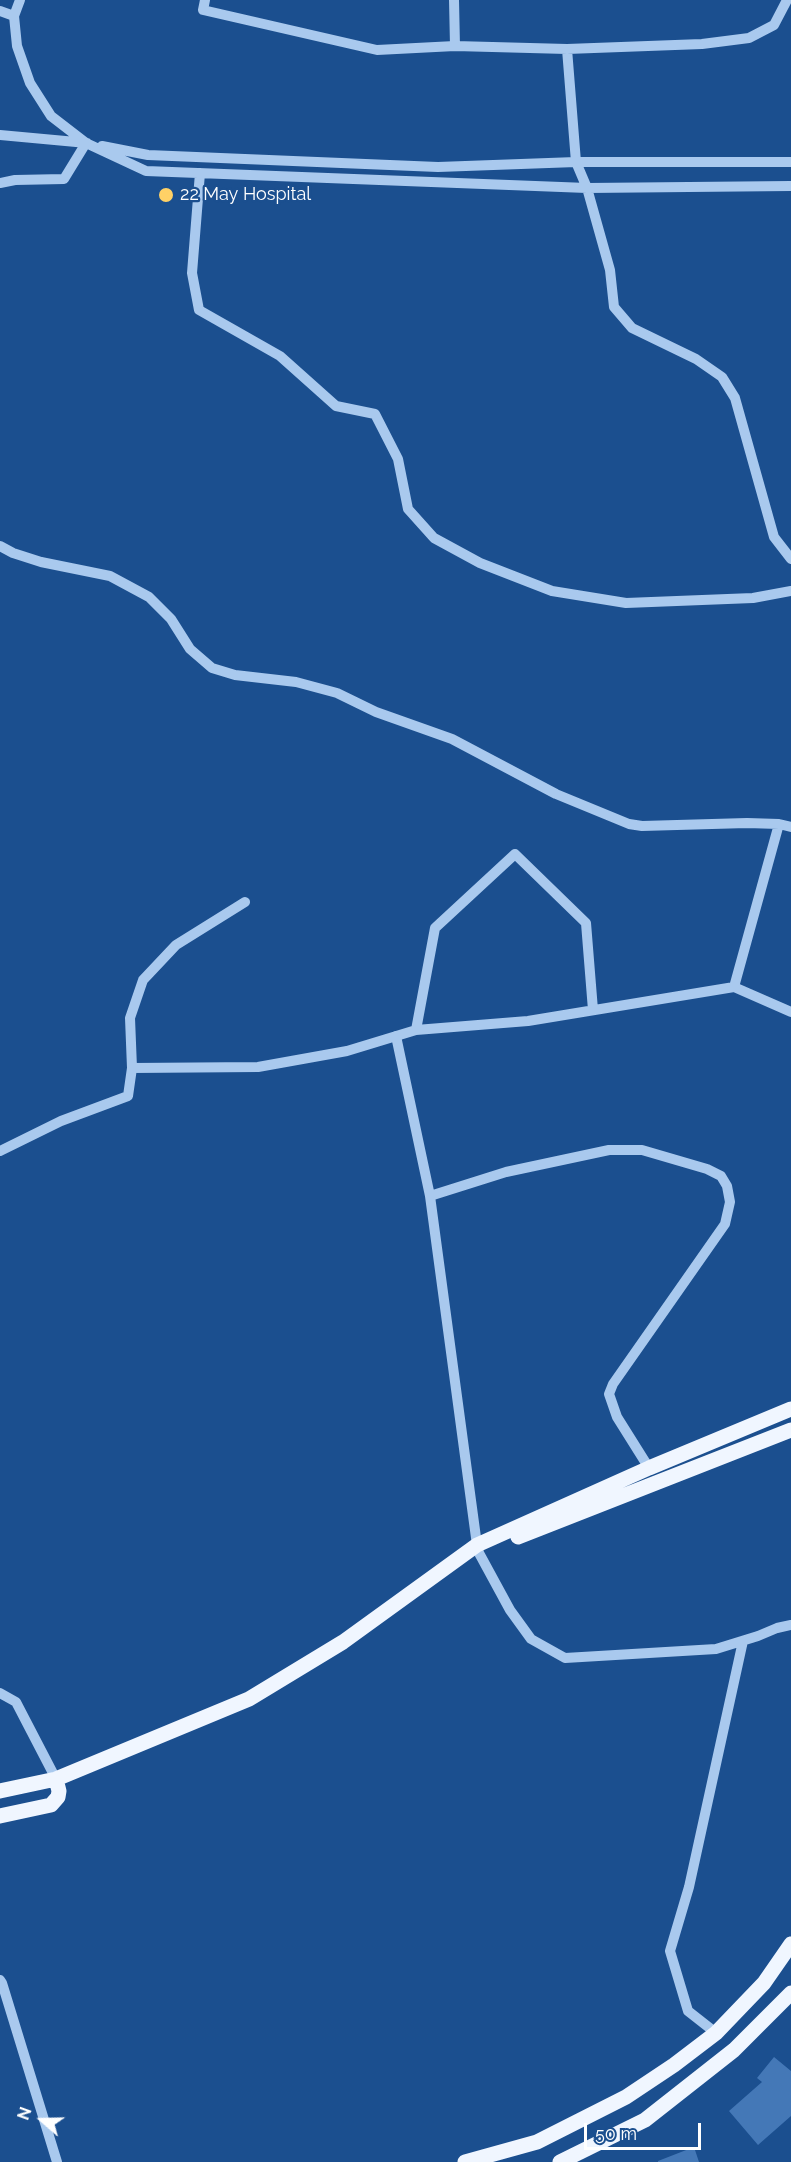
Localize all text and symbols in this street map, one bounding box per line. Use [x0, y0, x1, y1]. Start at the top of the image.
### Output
place label: 22 May Hospital [180, 184, 311, 206]
marker: 22 May Hospital [157, 186, 175, 204]
north arrow [12, 2090, 72, 2150]
text: N [14, 2105, 36, 2123]
scale bar [587, 2111, 704, 2149]
text: 50 m [595, 2123, 637, 2144]

